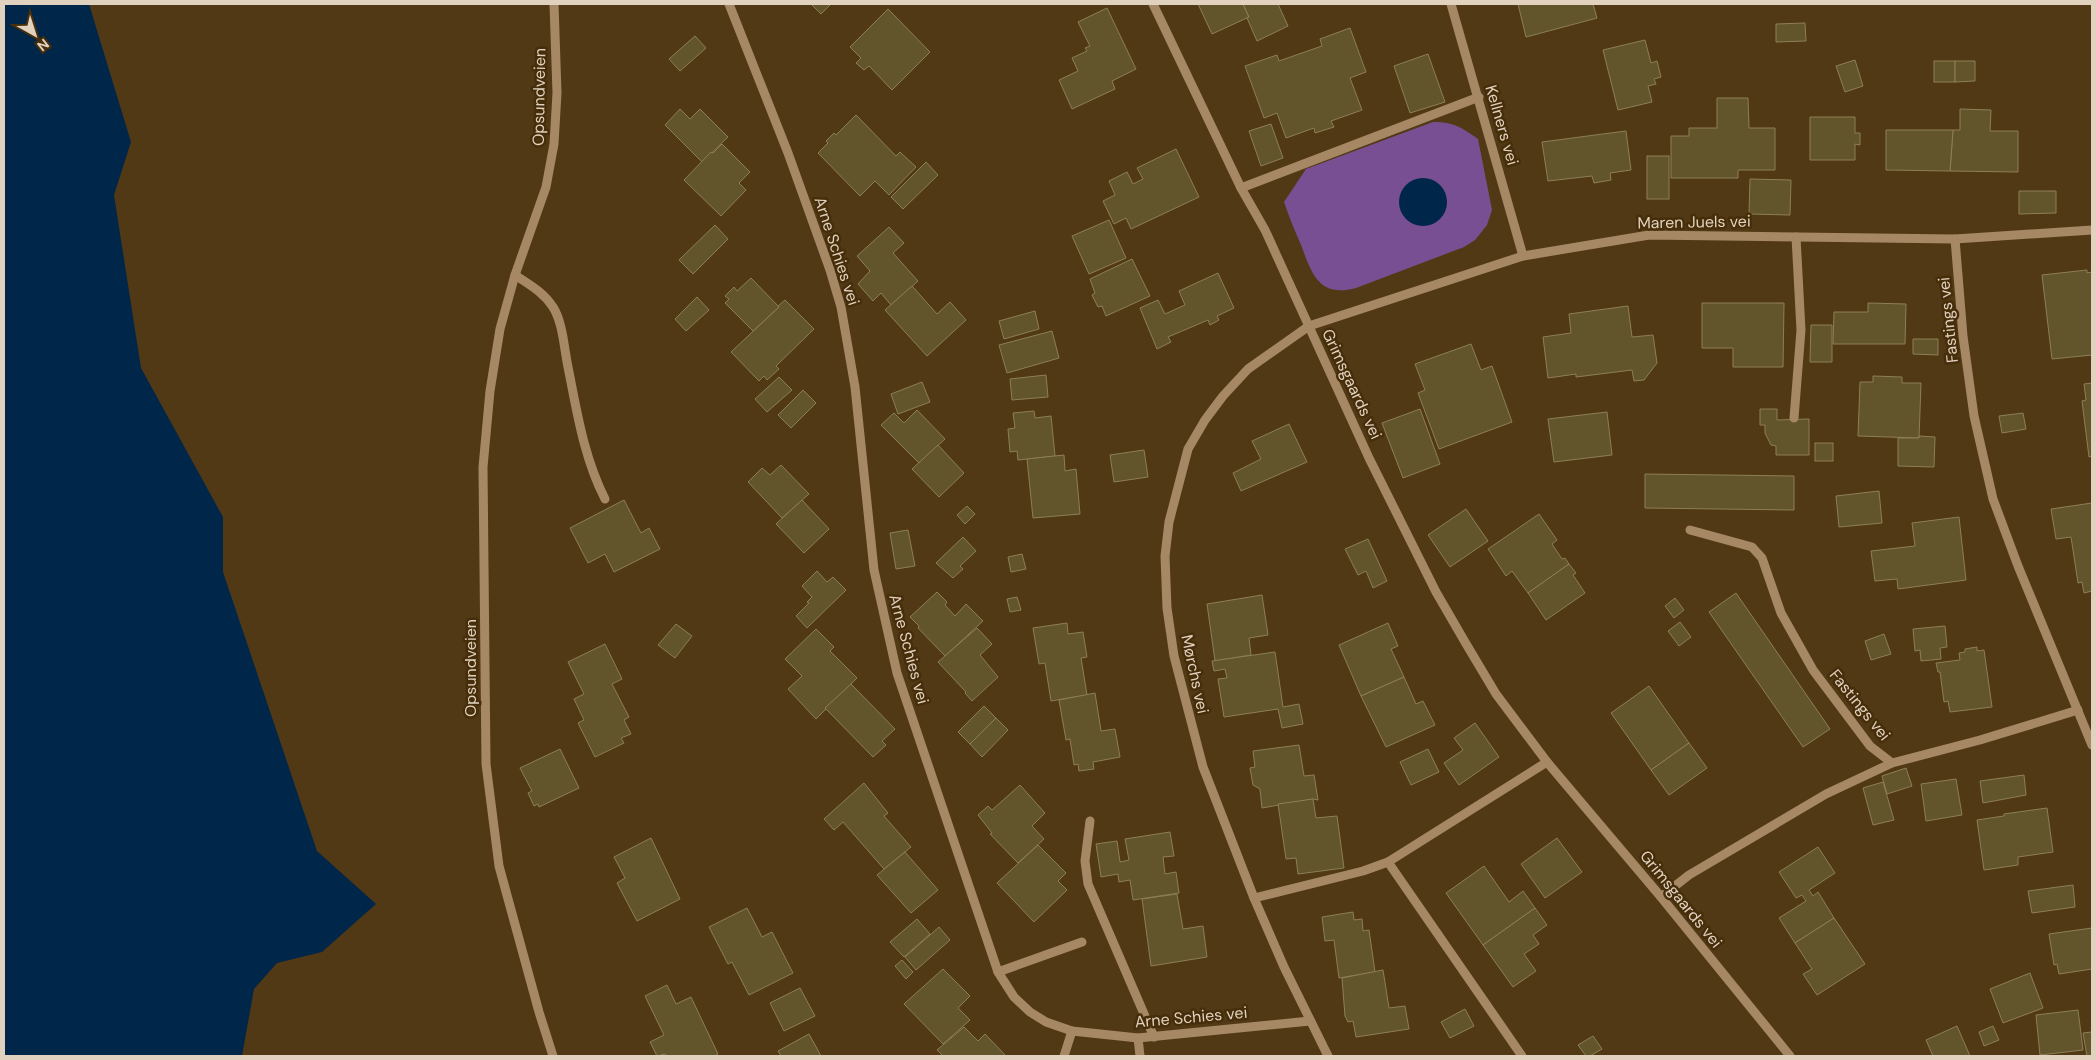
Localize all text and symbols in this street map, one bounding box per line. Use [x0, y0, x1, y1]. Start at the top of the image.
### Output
north arrow [10, 10, 60, 60]
text: N [34, 35, 53, 55]
street label: Opsundveien [528, 48, 550, 146]
street label: Kellners vei [1481, 82, 1523, 168]
street label: Arne Schies vei [810, 194, 864, 308]
street label: Maren Juels vei [1637, 211, 1751, 233]
street label: Fastings vei [1933, 276, 1963, 364]
street label: Grimsgaards vei [1317, 325, 1387, 443]
street label: Arne Schies vei [884, 592, 934, 706]
street label: Opsundveien [460, 619, 481, 717]
street label: Mørchs vei [1176, 633, 1214, 715]
street label: Fastings vei [1825, 665, 1895, 745]
street label: Grimsgaards vei [1635, 846, 1727, 952]
street label: Arne Schies vei [1134, 1002, 1248, 1032]

